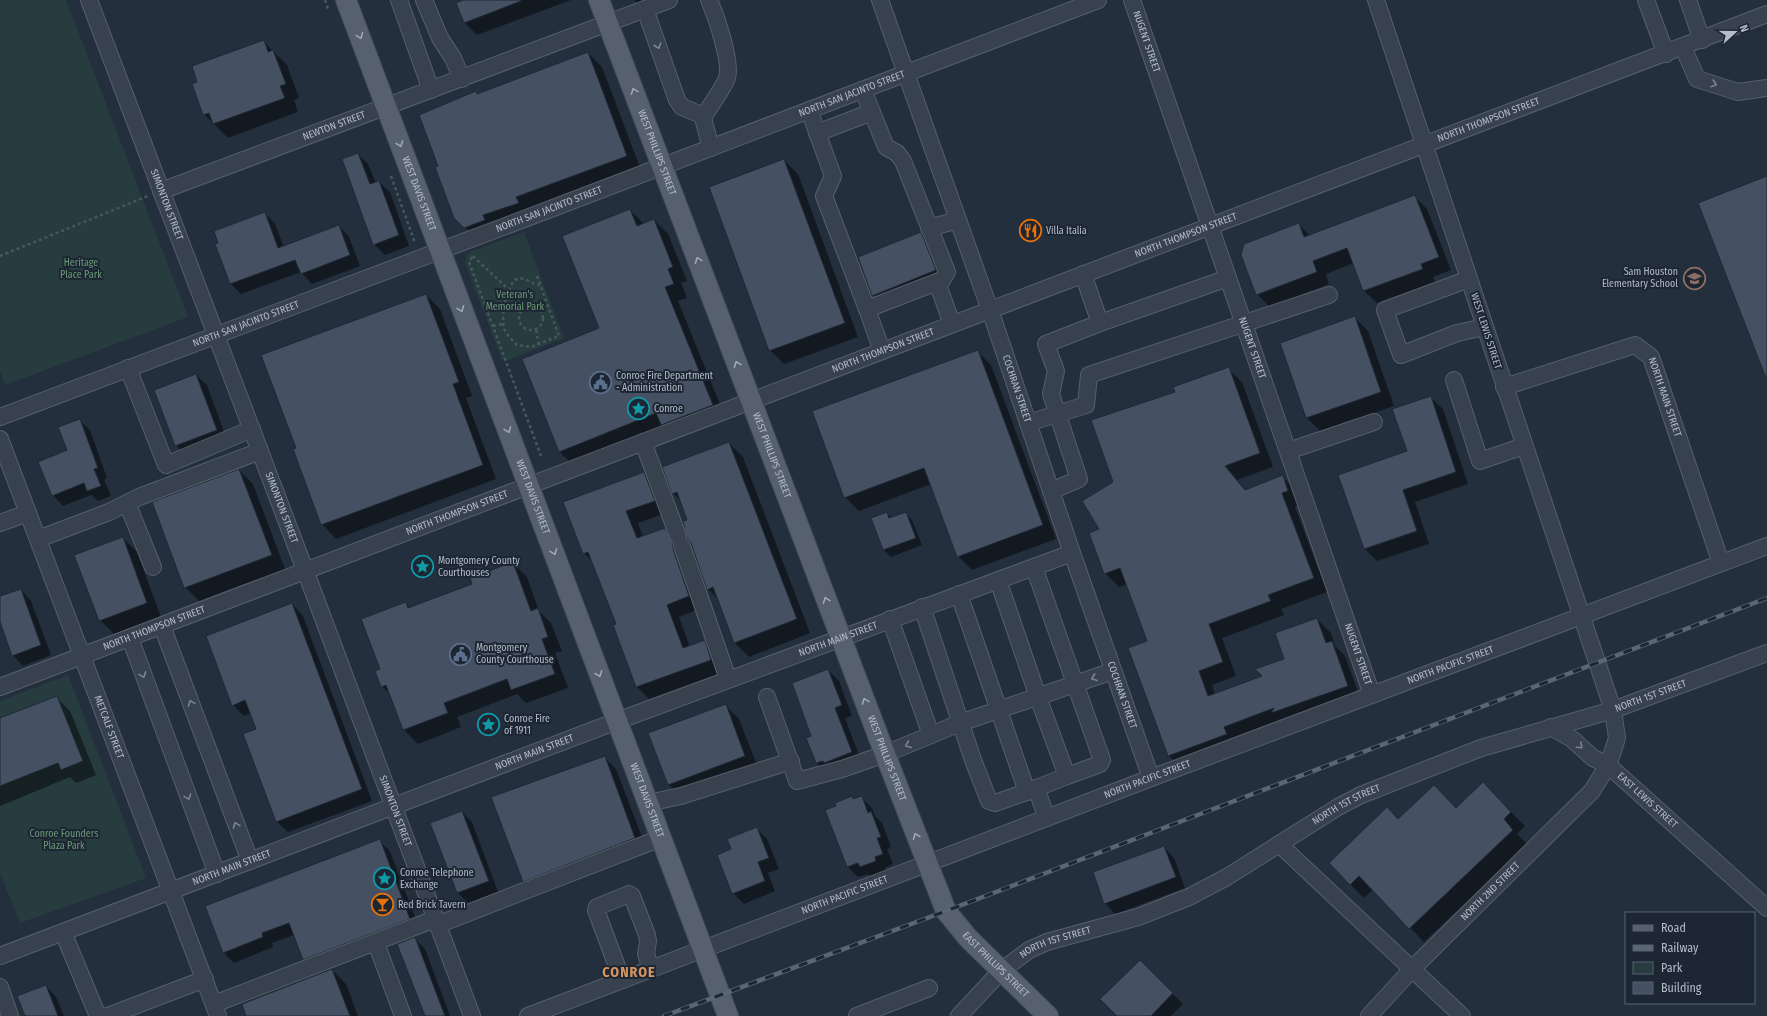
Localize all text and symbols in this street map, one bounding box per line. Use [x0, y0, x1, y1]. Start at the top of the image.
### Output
street label: NUGENT STREET [1130, 9, 1163, 74]
north arrow [1715, 12, 1755, 52]
text: N [1737, 23, 1751, 34]
one-way arrow [355, 33, 363, 40]
one-way arrow [653, 43, 662, 50]
street label: NORTH SAN JACINTO STREET [797, 68, 907, 120]
one-way arrow [1710, 79, 1717, 88]
one-way arrow [630, 87, 638, 94]
street label: NORTH THOMPSON STREET [1436, 95, 1542, 145]
street label: WEST PHILLIPS STREET [635, 108, 679, 197]
street label: NEWTON STREET [301, 109, 368, 143]
one-way arrow [395, 140, 403, 147]
street label: WEST DAVIS STREET [399, 155, 438, 233]
street label: SIMONTON STREET [148, 168, 186, 242]
street label: NORTH SAN JACINTO STREET [494, 184, 604, 235]
street label: NORTH THOMPSON STREET [1133, 210, 1239, 260]
restaurant icon: Villa Italia [1018, 218, 1044, 244]
place label: Villa Italia [1046, 225, 1087, 237]
one-way arrow [694, 256, 702, 263]
park label: Heritage Place Park [60, 257, 102, 281]
school or university icon: Sam Houston Elementary School [1681, 265, 1707, 291]
place label: Sam Houston Elementary School [1602, 266, 1678, 290]
park label: Veteran's Memorial Park [486, 289, 545, 313]
street label: WEST LEWIS STREET [1468, 291, 1504, 371]
street label: NORTH SAN JACINTO STREET [191, 298, 301, 350]
one-way arrow [457, 306, 465, 313]
street label: NUGENT STREET [1236, 315, 1268, 381]
street label: NORTH THOMPSON STREET [830, 326, 936, 376]
street label: COCHRAN STREET [1000, 353, 1034, 424]
street label: NORTH MAIN STREET [1646, 356, 1684, 439]
one-way arrow [734, 360, 742, 367]
public building icon: Conroe Fire Department - Administration [588, 369, 614, 395]
place label: Conroe Fire Department - Administration [616, 370, 714, 394]
place icon: Conroe [625, 396, 651, 422]
place label: Conroe [654, 403, 683, 415]
street label: WEST PHILLIPS STREET [750, 411, 794, 500]
one-way arrow [503, 427, 511, 434]
street label: WEST DAVIS STREET [513, 458, 552, 536]
street label: SIMONTON STREET [263, 471, 300, 545]
street label: NORTH THOMPSON STREET [404, 488, 510, 538]
one-way arrow [549, 549, 557, 556]
place icon: Montgomery County Courthouses [409, 554, 435, 580]
place label: Montgomery County Courthouses [438, 555, 520, 579]
one-way arrow [823, 597, 831, 604]
street label: NORTH THOMPSON STREET [101, 603, 207, 653]
street label: NORTH MAIN STREET [797, 619, 880, 659]
street label: NUGENT STREET [1342, 622, 1374, 687]
public building icon: Montgomery County Courthouse [448, 641, 474, 667]
place label: Montgomery County Courthouse [476, 642, 554, 666]
street label: NORTH PACIFIC STREET [1406, 643, 1496, 687]
street label: COCHRAN STREET [1105, 660, 1139, 731]
one-way arrow [595, 670, 603, 677]
one-way arrow [139, 671, 147, 678]
one-way arrow [1091, 673, 1098, 682]
street label: NORTH 1ST STREET [1613, 677, 1688, 715]
street label: METCALF STREET [91, 694, 126, 761]
one-way arrow [861, 698, 869, 705]
one-way arrow [187, 700, 195, 707]
place icon: Conroe Fire of 1911 [476, 712, 502, 738]
place label: Conroe Fire of 1911 [504, 713, 550, 737]
street label: WEST PHILLIPS STREET [865, 714, 909, 803]
street label: NORTH MAIN STREET [494, 732, 576, 773]
one-way arrow [905, 740, 912, 748]
one-way arrow [1575, 741, 1582, 748]
street label: NORTH PACIFIC STREET [1102, 758, 1193, 801]
street label: WEST DAVIS STREET [627, 761, 666, 840]
street label: EAST LEWIS STREET [1615, 770, 1680, 831]
street label: SIMONTON STREET [377, 774, 414, 849]
street label: NORTH 1ST STREET [1310, 782, 1382, 828]
one-way arrow [184, 793, 192, 800]
one-way arrow [232, 821, 241, 828]
park label: Conroe Founders Plaza Park [30, 828, 98, 852]
one-way arrow [912, 832, 920, 839]
street label: NORTH MAIN STREET [191, 847, 273, 888]
street label: NORTH 2ND STREET [1458, 859, 1523, 923]
place icon: Conroe Telephone Exchange [372, 866, 398, 892]
place label: Conroe Telephone Exchange [400, 867, 474, 891]
street label: NORTH PACIFIC STREET [800, 873, 890, 917]
bar icon: Red Brick Tavern [369, 892, 395, 918]
place label: Red Brick Tavern [398, 899, 466, 911]
legend [1625, 912, 1755, 1004]
text: Road [1661, 921, 1686, 935]
street label: NORTH 1ST STREET [1017, 924, 1093, 961]
street label: EAST PHILLIPS STREET [960, 930, 1032, 1000]
text: Railway [1661, 941, 1699, 955]
text: Park [1661, 961, 1683, 975]
district label: CONROE [602, 964, 656, 981]
text: Building [1661, 981, 1702, 995]

